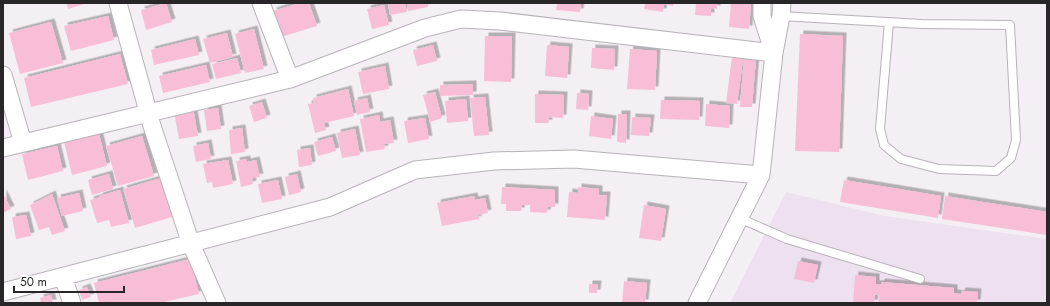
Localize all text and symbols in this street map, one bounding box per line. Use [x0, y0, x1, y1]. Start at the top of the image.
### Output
scale bar [14, 268, 124, 294]
text: 50 m [20, 273, 47, 291]

